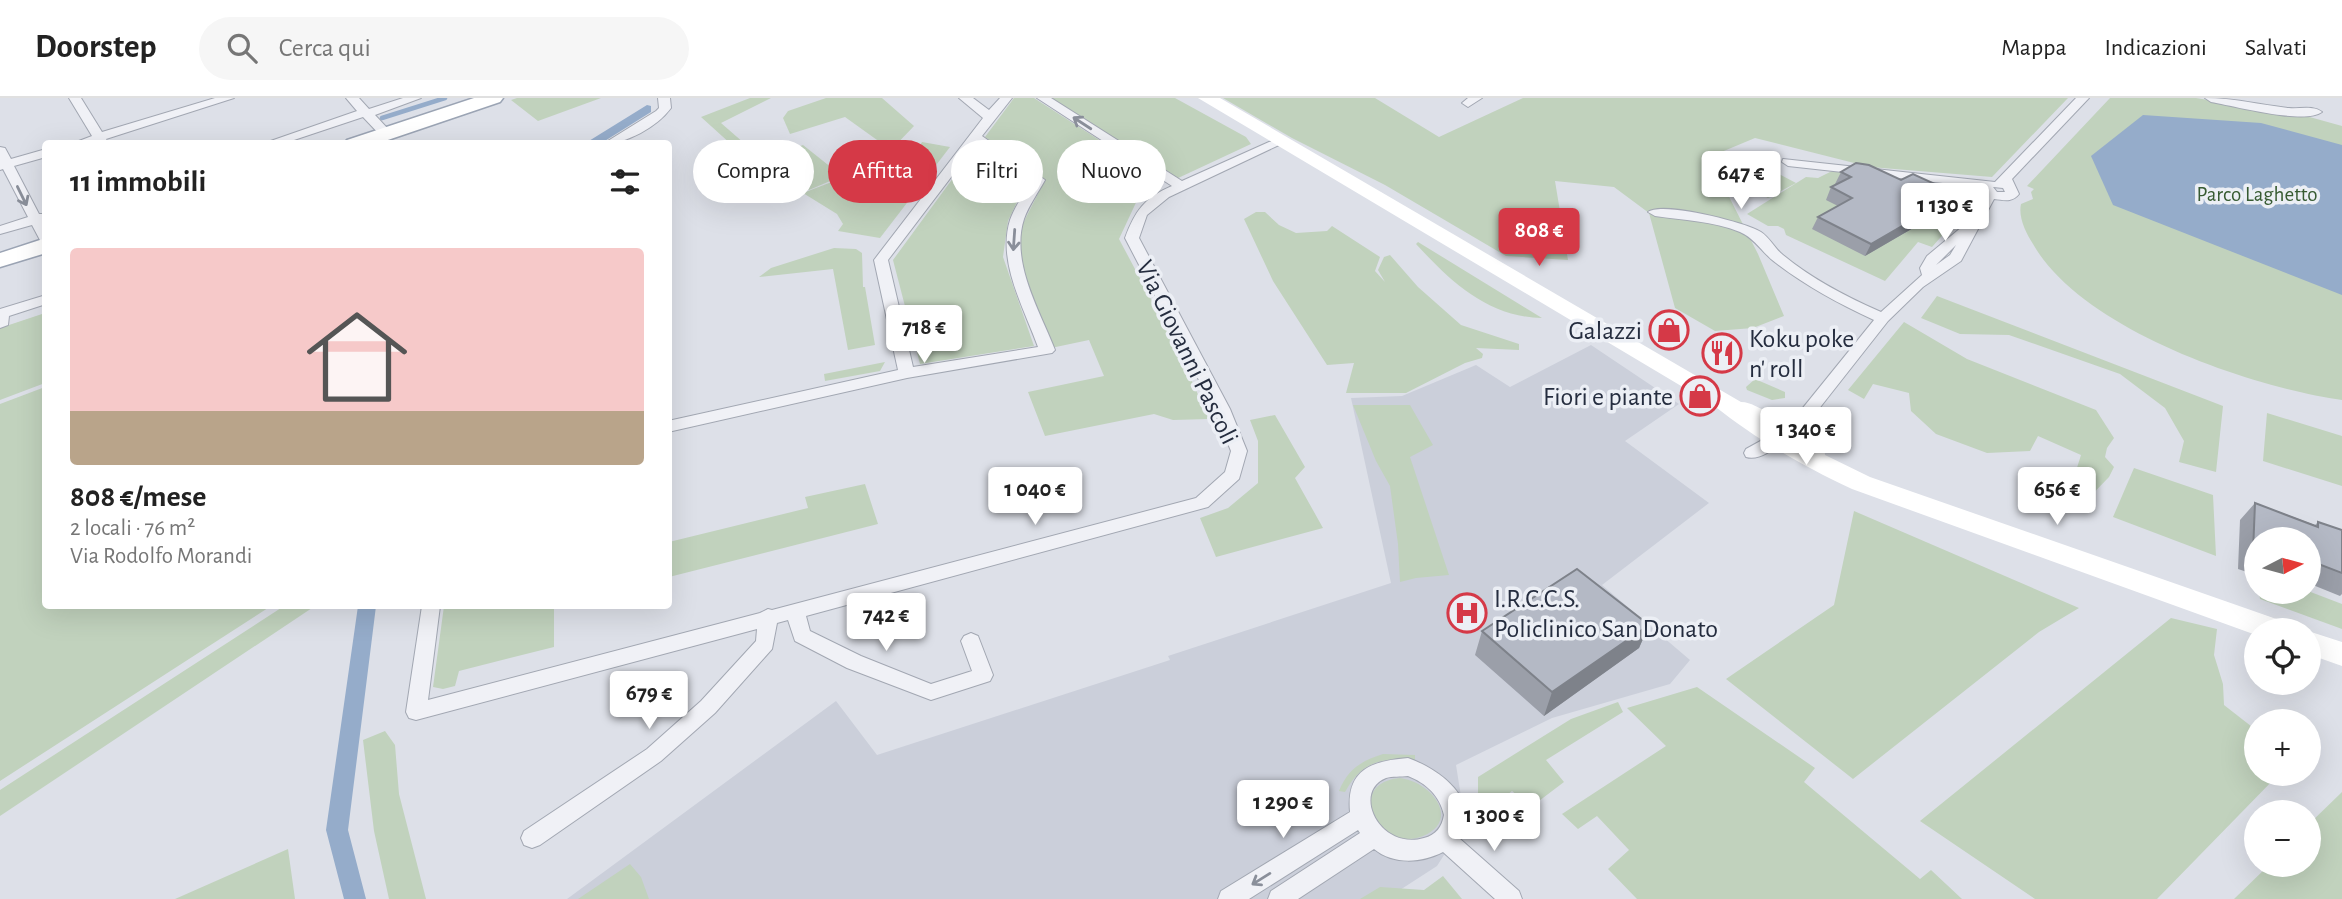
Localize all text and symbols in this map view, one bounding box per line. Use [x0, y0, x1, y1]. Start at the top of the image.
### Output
search box [199, 17, 689, 80]
icon: search [223, 29, 261, 67]
text: Doorstep [35, 31, 157, 64]
text: Cerca qui [279, 35, 371, 61]
text: Mappa [2001, 36, 2066, 60]
text: Indicazioni [2104, 36, 2207, 60]
text: Salvati [2245, 36, 2307, 60]
one-way arrow [1073, 115, 1092, 130]
chip: Compra [693, 140, 814, 203]
chip: Affitta [828, 140, 937, 203]
chip: Filtri [951, 140, 1043, 203]
chip: Nuovo [1057, 140, 1166, 203]
pin: 647 € [1692, 152, 1790, 211]
text: 647 € [1718, 162, 1764, 185]
icon: filters [606, 163, 644, 201]
text: 11 immobili [70, 167, 206, 197]
pin: 1 130 € [1880, 184, 2010, 243]
park label: Parco Laghetto [2196, 184, 2318, 205]
one-way arrow [16, 185, 29, 206]
text: 1 130 € [1917, 194, 1973, 217]
pin: 808 € [1490, 208, 1588, 268]
text: 808 € [1515, 219, 1563, 242]
one-way arrow [1007, 228, 1020, 251]
street label: Via Giovanni Pascoli [1131, 256, 1243, 448]
icon: home [294, 294, 420, 420]
pin: 718 € [875, 306, 973, 365]
shop icon: Galazzi [1648, 309, 1690, 351]
text: 718 € [902, 316, 946, 339]
place label: Galazzi [1568, 318, 1642, 344]
place label: Koku poke n' roll [1749, 326, 1854, 382]
restaurant icon: Koku poke n' roll [1701, 332, 1743, 374]
shop icon: Fiori e piante [1679, 375, 1721, 417]
place label: Fiori e piante [1543, 384, 1673, 410]
pin: 1 340 € [1741, 408, 1871, 467]
text: 1 340 € [1776, 418, 1836, 441]
pin: 1 040 € [970, 468, 1100, 527]
pin: 656 € [2008, 468, 2106, 527]
text: 1 040 € [1004, 478, 1066, 501]
text: 656 € [2034, 478, 2080, 501]
text: 808 €/mese [70, 482, 206, 512]
text: 2 locali · 76 m² [70, 517, 195, 540]
north arrow [2244, 527, 2320, 604]
map controls [2244, 527, 2321, 877]
text: Via Rodolfo Morandi [70, 545, 252, 568]
place label: I.R.C.C.S. Policlinico San Donato [1494, 586, 1718, 642]
hospital icon: I.R.C.C.S. Policlinico San Donato [1446, 592, 1488, 634]
pin: 742 € [837, 594, 935, 653]
text: 742 € [863, 604, 909, 627]
button: locate [2244, 618, 2321, 695]
pin: 679 € [600, 672, 698, 731]
text: 679 € [626, 682, 672, 705]
button: + [2244, 709, 2321, 786]
pin: 1 290 € [1218, 780, 1348, 840]
text: 1 290 € [1253, 791, 1313, 814]
pin: 1 300 € [1429, 794, 1559, 853]
button: − [2244, 800, 2321, 877]
text: 1 300 € [1464, 804, 1524, 827]
one-way arrow [1252, 872, 1272, 886]

